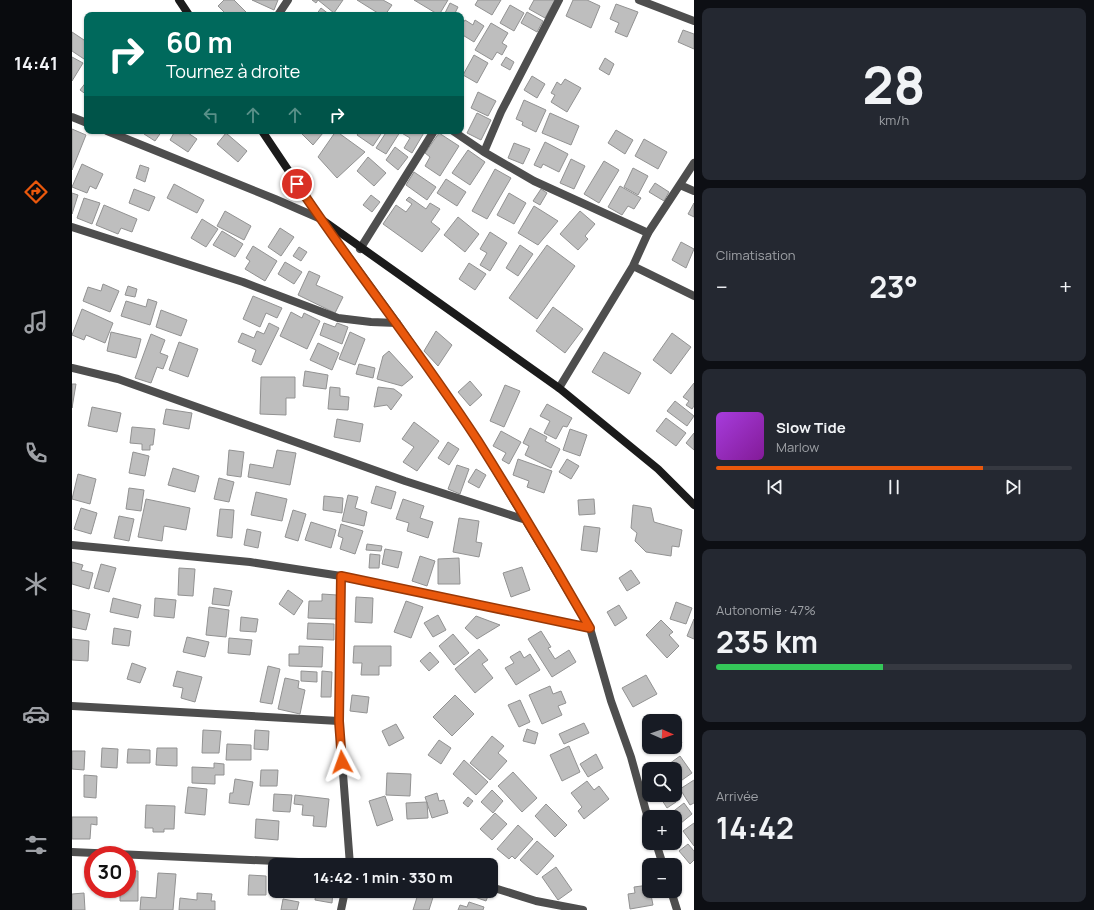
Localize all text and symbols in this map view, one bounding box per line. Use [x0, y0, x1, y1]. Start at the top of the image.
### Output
text: 60 m [166, 23, 233, 61]
icon: right [100, 28, 152, 80]
text: 28 [863, 49, 925, 120]
text: 14:41 [14, 51, 58, 75]
text: Tournez à droite [166, 59, 300, 83]
icon: left [200, 104, 222, 126]
icon: ahead [242, 104, 264, 126]
icon: ahead [284, 104, 306, 126]
icon: right [326, 104, 348, 126]
text: km/h [879, 111, 909, 129]
pin [280, 167, 314, 201]
icon: arrive [286, 173, 308, 195]
icon: directions [22, 178, 50, 206]
text: Climatisation [716, 246, 796, 264]
text: 23° [869, 266, 918, 307]
text: − [716, 272, 728, 302]
text: + [1059, 272, 1072, 302]
icon: music [22, 308, 50, 336]
text: Slow Tide [776, 417, 846, 438]
text: Marlow [776, 438, 819, 456]
icon: phone [22, 439, 50, 467]
icon: previous [764, 476, 786, 498]
icon: pause [883, 476, 905, 498]
icon: next [1002, 476, 1024, 498]
icon: climate [22, 570, 50, 598]
text: Autonomie · 47% [716, 601, 816, 619]
text: 235 km [716, 621, 818, 662]
icon: car [22, 700, 50, 728]
north arrow [642, 714, 682, 754]
map controls [642, 714, 682, 898]
position arrow [321, 741, 363, 783]
button: search [642, 762, 682, 802]
text: Arrivée [716, 787, 758, 805]
text: 14:42 [716, 807, 794, 848]
button: + [642, 810, 682, 850]
icon: filters [22, 831, 50, 859]
speed limit sign: 30 [84, 846, 136, 898]
button: − [642, 858, 682, 898]
text: 14:42 · 1 min · 330 m [313, 867, 453, 888]

